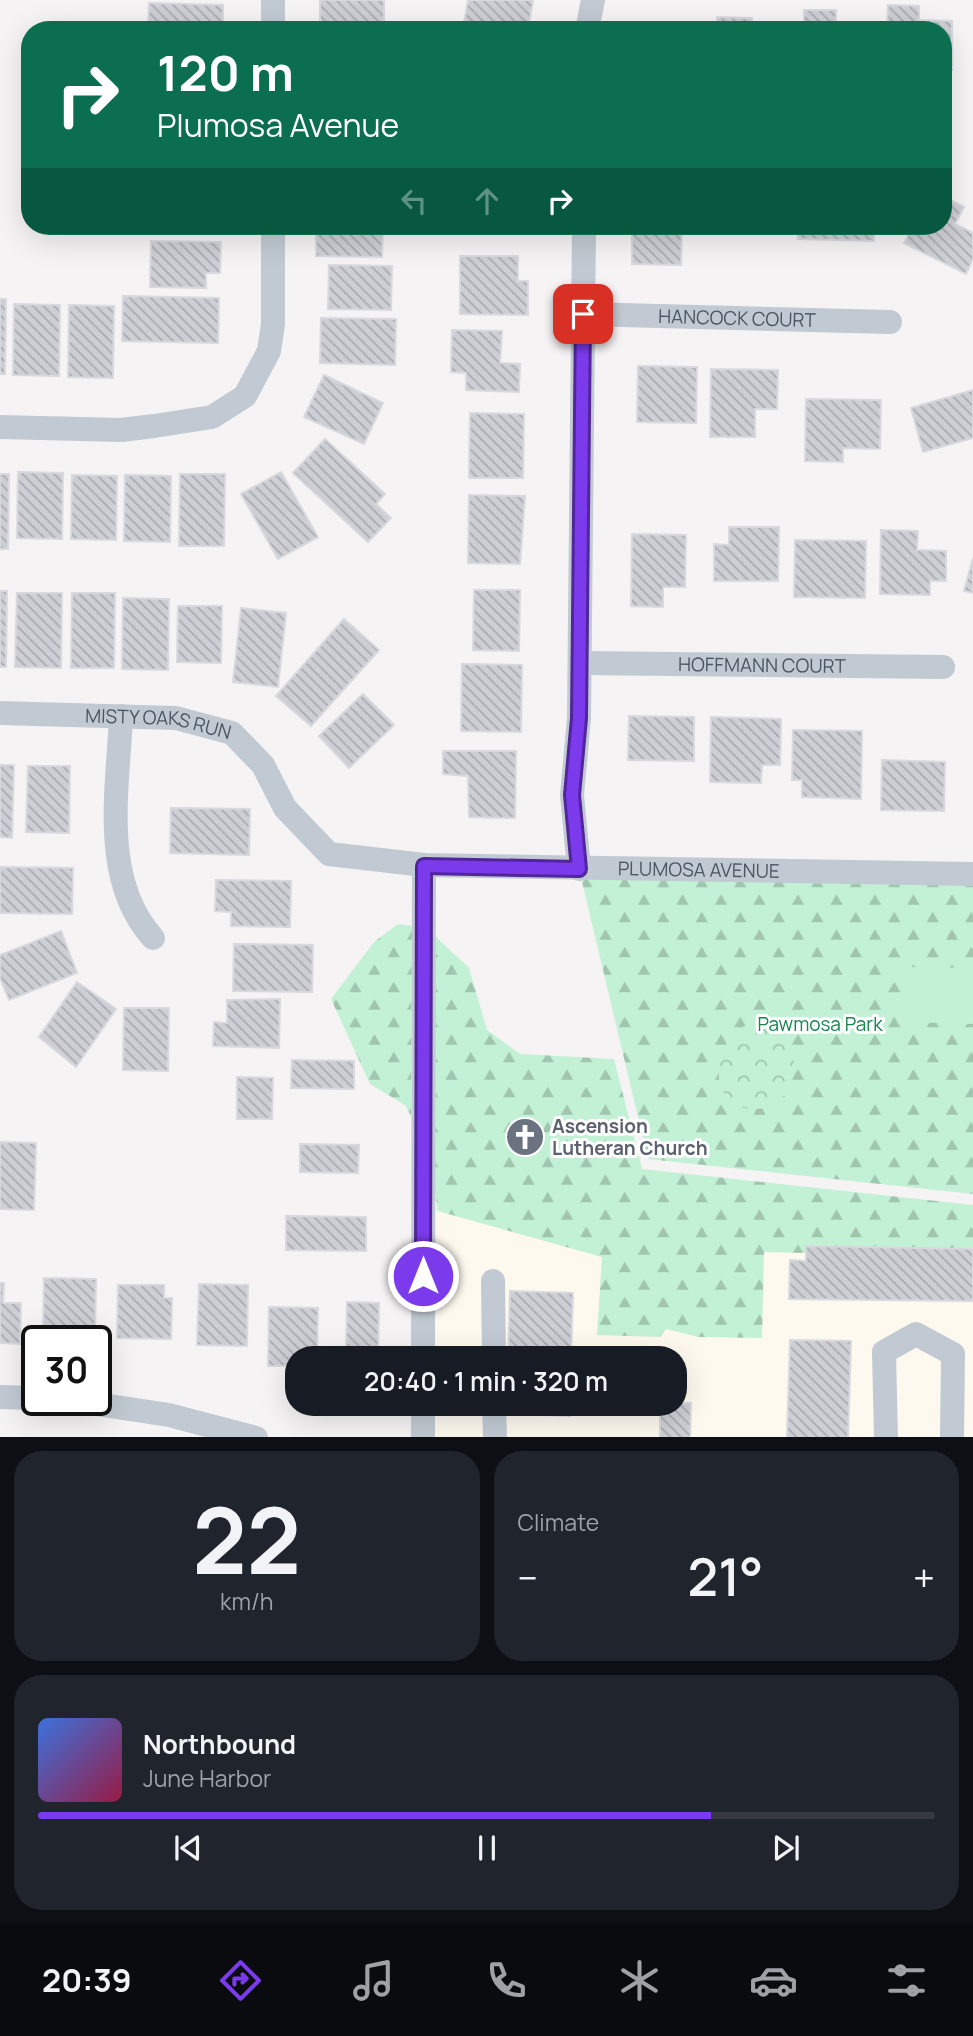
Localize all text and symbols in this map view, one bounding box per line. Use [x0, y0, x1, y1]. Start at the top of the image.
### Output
text: 120 m [157, 39, 294, 106]
icon: right [42, 49, 133, 140]
text: Plumosa Avenue [157, 103, 399, 147]
icon: left [395, 182, 433, 220]
icon: ahead [468, 182, 506, 220]
icon: right [541, 182, 579, 220]
pin [553, 284, 613, 344]
icon: arrive [564, 295, 602, 333]
street label: HANCOCK COURT [658, 303, 817, 333]
street label: HOFFMANN COURT [678, 651, 847, 679]
street label: MISTY OAKS RUN [85, 702, 234, 745]
street label: PLUMOSA AVENUE [618, 855, 780, 884]
park label: Pawmosa Park [757, 1011, 883, 1037]
place label: Ascension Lutheran Church [552, 1113, 708, 1161]
church icon: Ascension Lutheran Church [504, 1116, 546, 1158]
position arrow [386, 1239, 460, 1313]
speed limit sign: 30 [21, 1325, 112, 1416]
text: 20:40 · 1 min · 320 m [364, 1363, 608, 1399]
text: 22 [193, 1477, 301, 1601]
text: Climate [518, 1506, 599, 1538]
text: 21° [688, 1541, 763, 1612]
text: − [518, 1551, 538, 1603]
text: + [913, 1551, 935, 1603]
text: km/h [220, 1585, 274, 1617]
text: Northbound [143, 1726, 296, 1762]
text: June Harbor [143, 1762, 271, 1794]
icon: previous [169, 1829, 207, 1867]
icon: pause [468, 1829, 506, 1867]
icon: next [767, 1829, 805, 1867]
icon: directions [216, 1956, 265, 2005]
icon: music [349, 1956, 398, 2005]
icon: phone [482, 1956, 531, 2005]
icon: climate [615, 1956, 664, 2005]
icon: car [749, 1956, 798, 2005]
icon: filters [882, 1956, 931, 2005]
text: 20:39 [42, 1958, 132, 2002]

